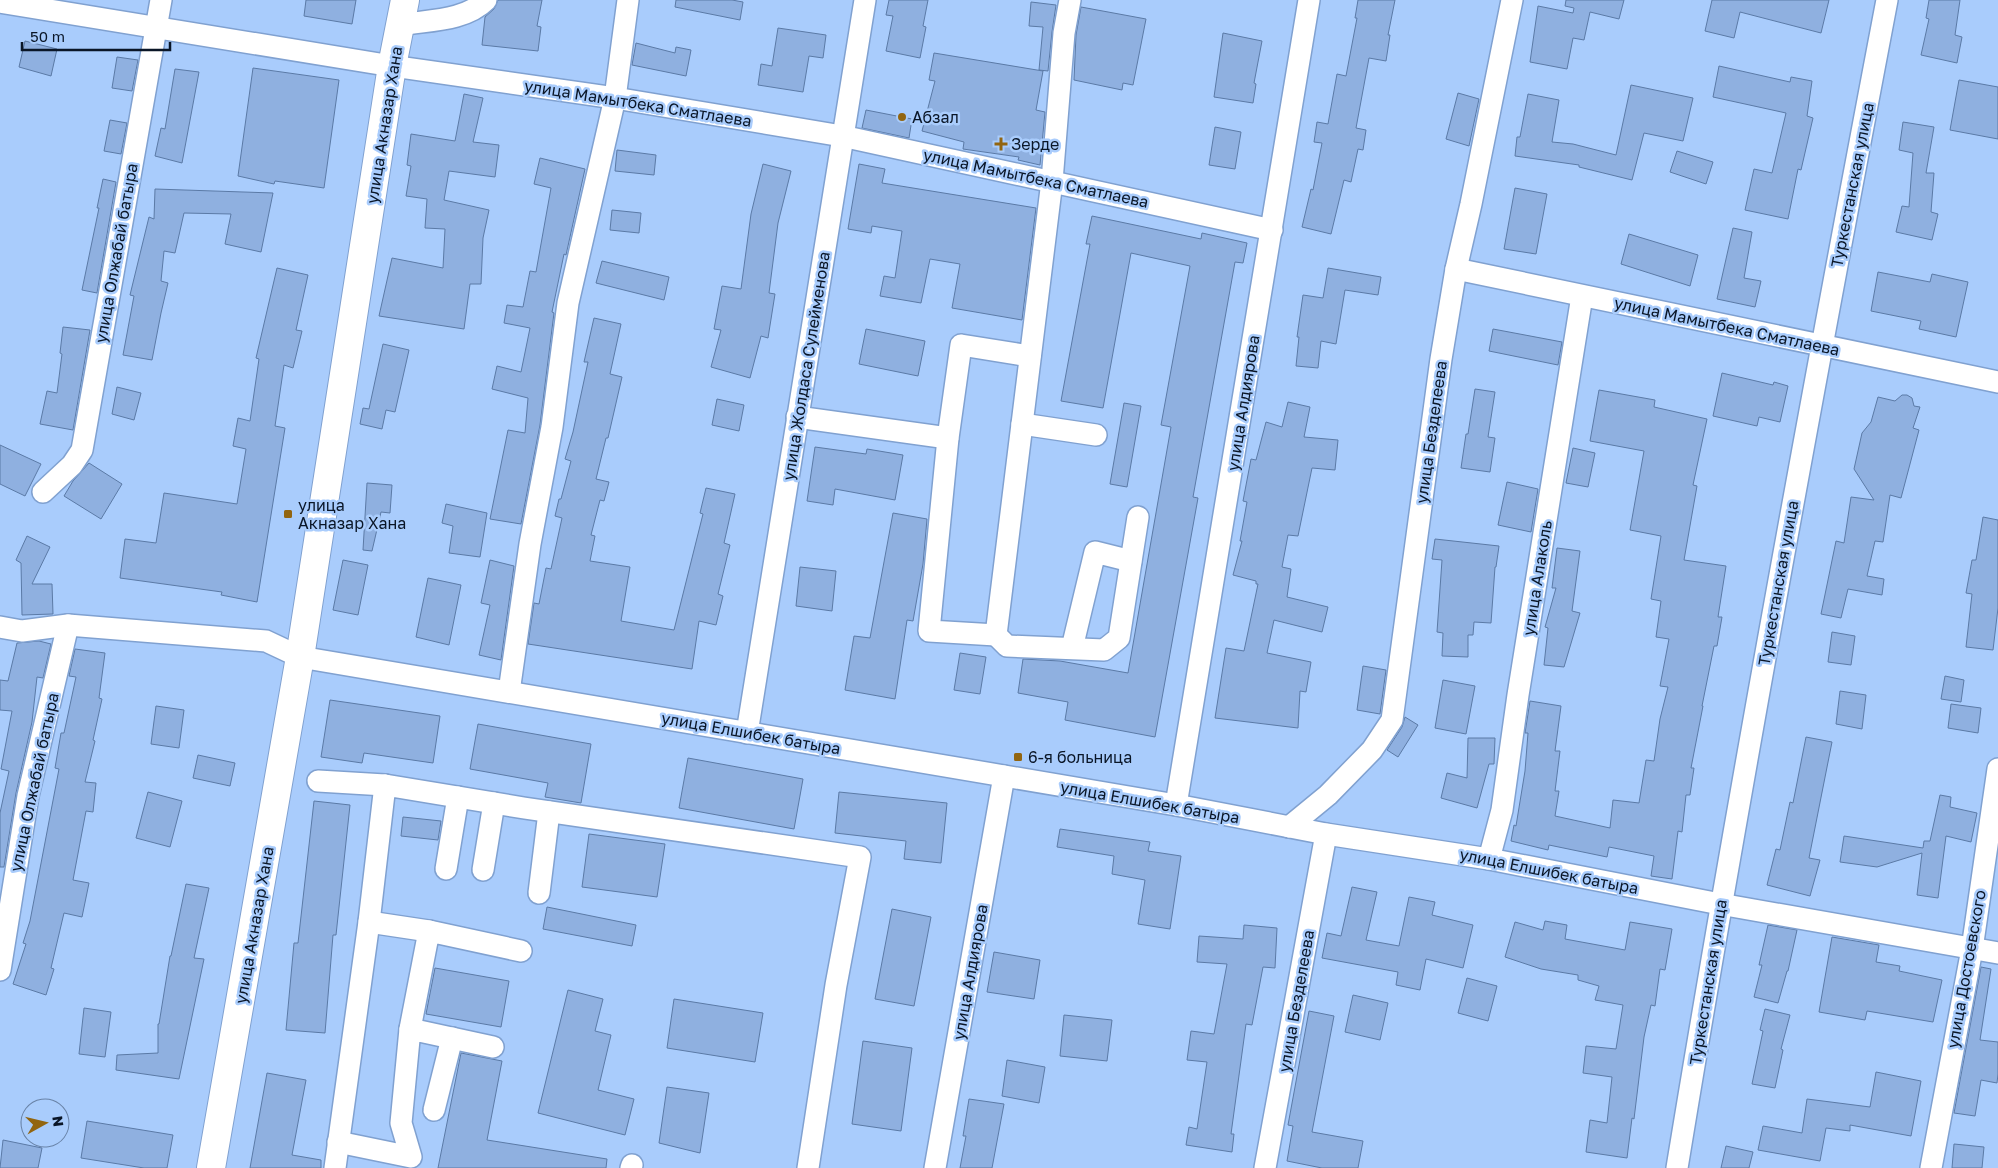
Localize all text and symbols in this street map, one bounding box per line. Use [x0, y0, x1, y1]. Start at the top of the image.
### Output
scale bar [22, 20, 170, 52]
text: 50 m [30, 27, 65, 45]
street label: улица Акназар Хана [362, 45, 406, 205]
street label: улица Мамытбека Сматлаева [523, 75, 753, 131]
street label: Туркестанская улица [1826, 101, 1878, 269]
place label: Абзал [912, 107, 959, 127]
marker: Абзал [896, 111, 908, 123]
place label: Зерде [1011, 134, 1059, 154]
marker: Зерде [995, 138, 1007, 150]
street label: улица Мамытбека Сматлаева [922, 144, 1150, 212]
street label: улица Олжабай батыра [90, 161, 142, 345]
street label: улица Жолдаса Сулейменова [778, 250, 834, 482]
street label: улица Мамытбека Сматлаева [1613, 292, 1841, 360]
street label: улица Алдиярова [1222, 334, 1264, 472]
street label: улица Безделеева [1411, 359, 1451, 505]
place label: улица Акназар Хана [298, 495, 406, 533]
street label: Туркестанская улица [1754, 499, 1802, 667]
marker: улица Акназар Хана [282, 508, 294, 520]
street label: улица Алаколь [1518, 519, 1556, 637]
street label: улица Олжабай батыра [5, 691, 63, 873]
street label: улица Елшибек батыра [660, 707, 842, 759]
place label: 6-я больница [1028, 747, 1132, 767]
marker: 6-я больница [1012, 751, 1024, 763]
street label: улица Елшибек батыра [1059, 776, 1241, 828]
street label: улица Елшибек батыра [1458, 844, 1640, 898]
street label: улица Акназар Хана [230, 845, 278, 1005]
street label: улица Достоевского [1942, 888, 1990, 1050]
street label: Туркестанская улица [1685, 898, 1731, 1066]
street label: улица Алдиярова [948, 903, 992, 1041]
street label: улица Безделеева [1274, 928, 1318, 1074]
north arrow [20, 1098, 70, 1148]
text: N [49, 1115, 68, 1128]

